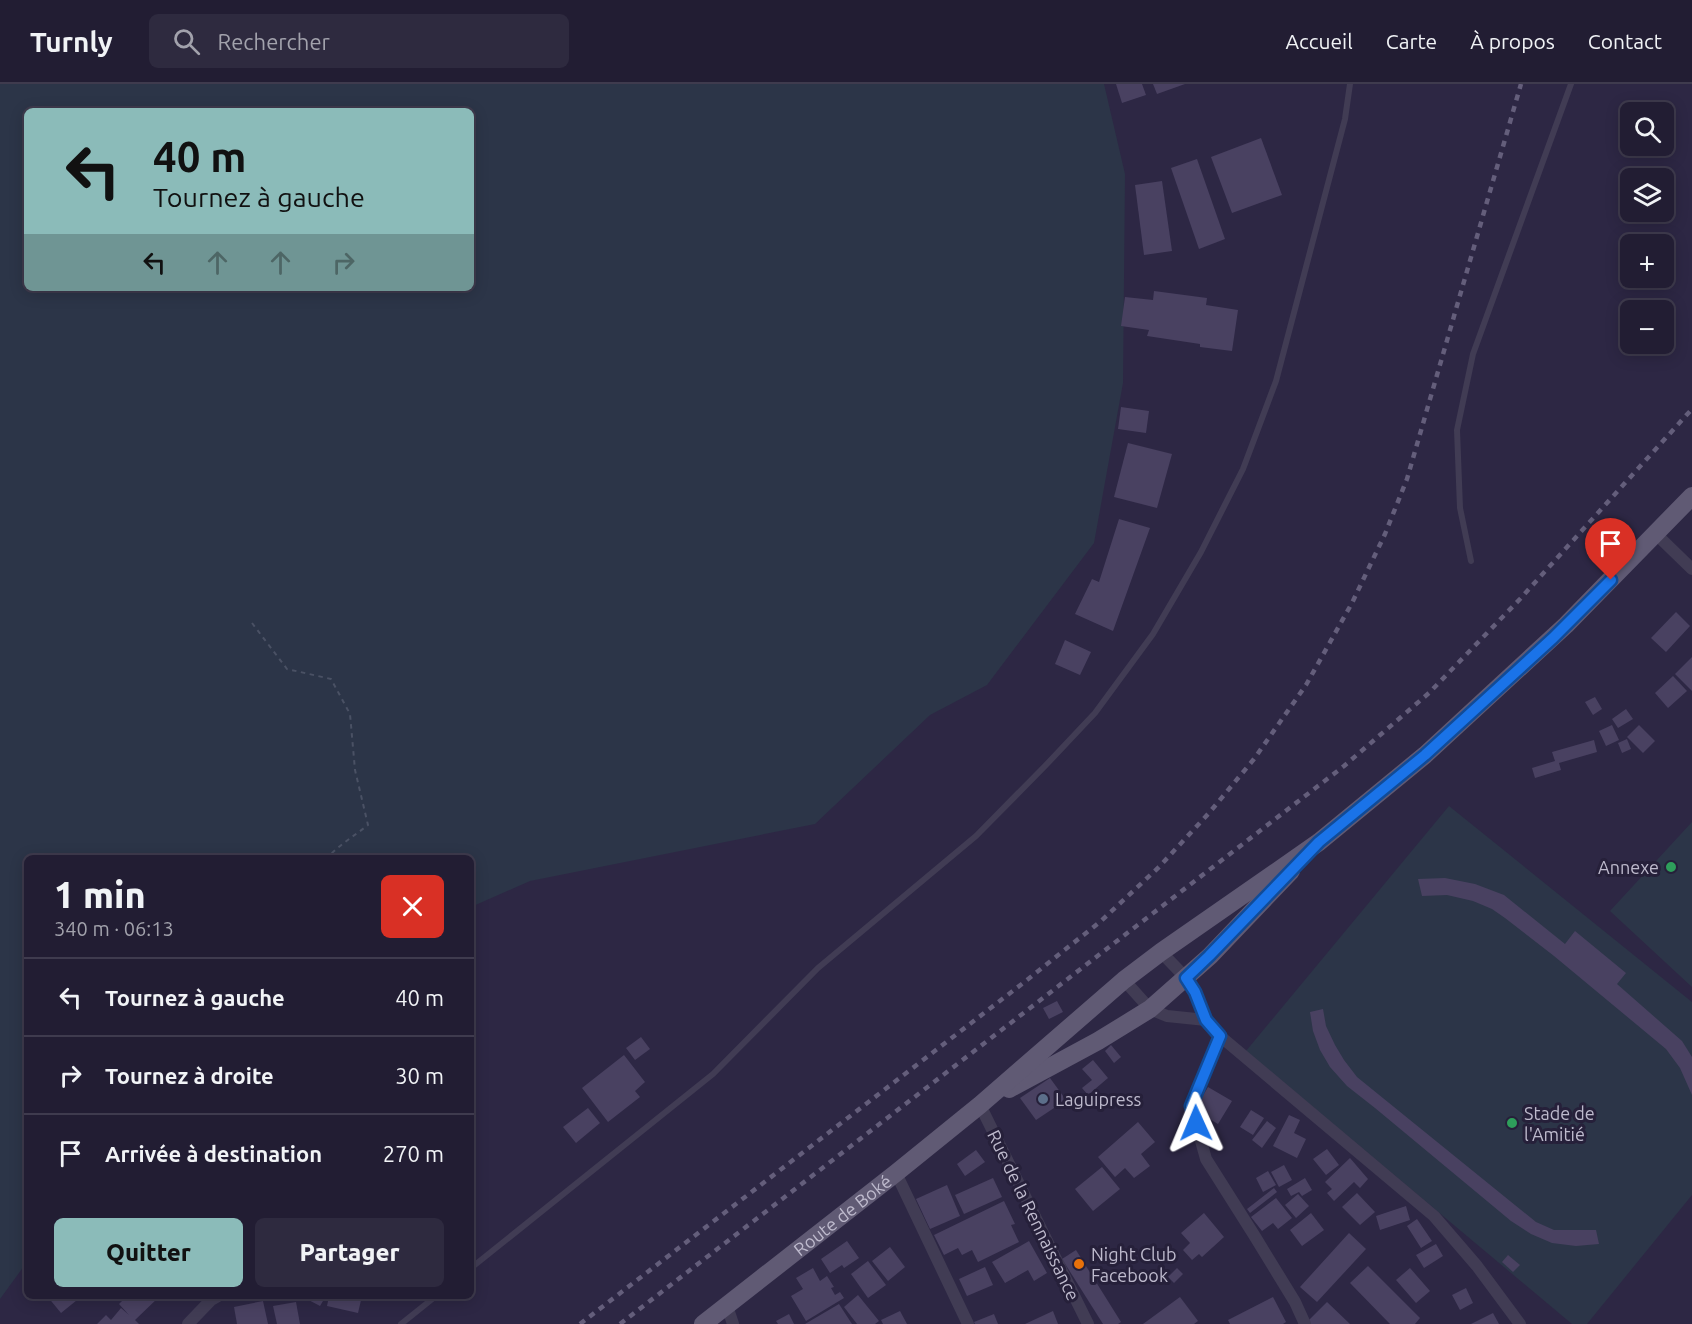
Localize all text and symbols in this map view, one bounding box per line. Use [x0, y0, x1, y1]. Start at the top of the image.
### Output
search box [149, 14, 569, 68]
icon: search [170, 25, 203, 58]
text: Turnly [30, 26, 113, 57]
text: Rechercher [218, 29, 330, 54]
text: Accueil [1285, 29, 1353, 53]
text: Carte [1386, 29, 1437, 53]
text: À propos [1470, 29, 1555, 53]
text: Contact [1588, 29, 1662, 53]
map controls [1620, 102, 1674, 354]
button: search [1620, 102, 1674, 156]
icon: left [54, 132, 132, 210]
text: 40 m [153, 133, 247, 180]
button: layers [1620, 168, 1674, 222]
text: Tournez à gauche [153, 182, 365, 212]
button: + [1620, 234, 1674, 288]
icon: left [138, 246, 171, 279]
icon: ahead [201, 246, 234, 279]
icon: ahead [264, 246, 297, 279]
icon: right [327, 246, 360, 279]
button: − [1620, 300, 1674, 354]
pin [1585, 518, 1636, 580]
icon: arrive [1594, 527, 1627, 560]
place label: Annexe [1598, 857, 1659, 877]
marker: Annexe [1664, 860, 1678, 874]
text: 1 min [54, 874, 146, 915]
button: close [381, 875, 444, 938]
text: 340 m · 06:13 [54, 917, 174, 940]
icon: left [54, 981, 87, 1014]
text: Tournez à gauche [105, 985, 285, 1010]
text: 40 m [395, 985, 444, 1010]
icon: right [54, 1059, 87, 1092]
text: Tournez à droite [105, 1063, 274, 1088]
text: 30 m [395, 1063, 444, 1088]
place label: Laguipress [1055, 1089, 1142, 1109]
position arrow [1164, 1091, 1228, 1155]
marker: Laguipress [1036, 1092, 1050, 1106]
place label: Stade de l'Amitié [1524, 1103, 1595, 1144]
marker: Stade de l'Amitié [1505, 1116, 1519, 1130]
street label: Rue de la Rennaissance [984, 1127, 1084, 1303]
icon: arrive [54, 1137, 87, 1170]
text: Arrivée à destination [105, 1141, 322, 1166]
text: 270 m [383, 1141, 444, 1166]
street label: Route de Boké [790, 1171, 895, 1259]
button: Quitter [54, 1218, 243, 1287]
button: Partager [255, 1218, 444, 1287]
place label: Night Club Facebook [1091, 1244, 1177, 1285]
marker: Night Club Facebook [1072, 1257, 1086, 1271]

